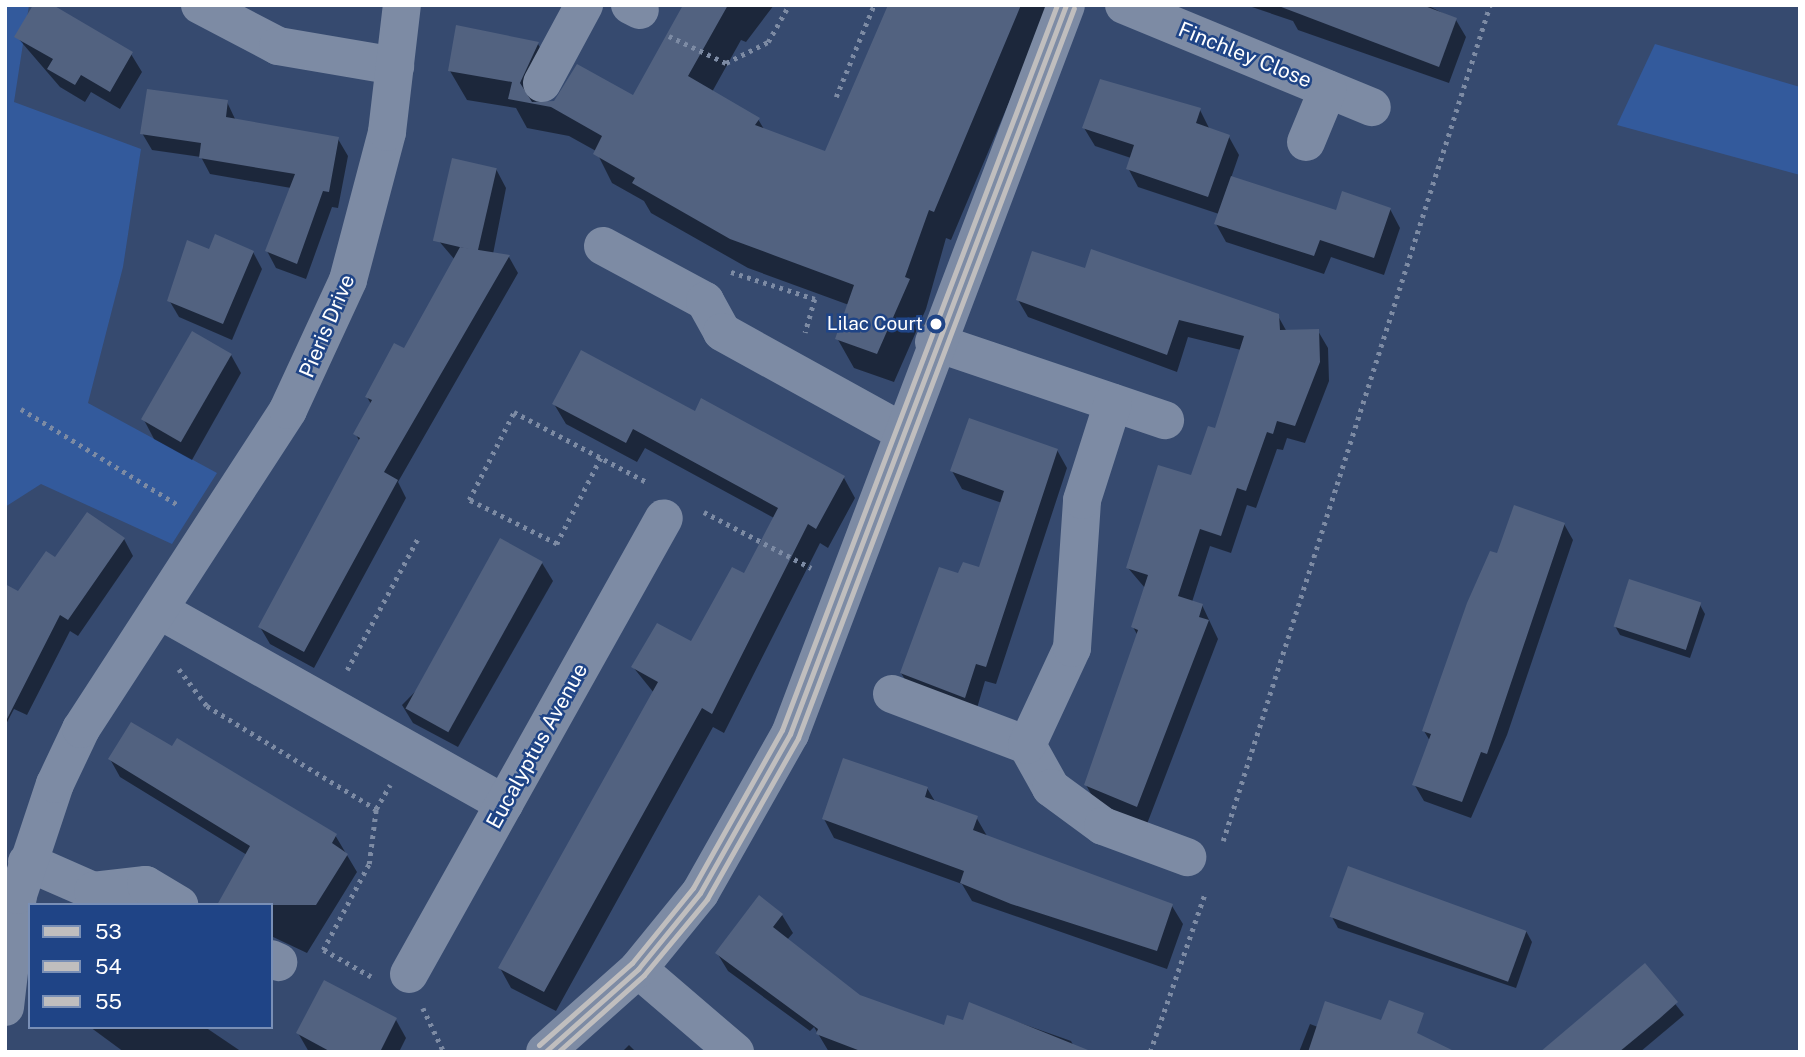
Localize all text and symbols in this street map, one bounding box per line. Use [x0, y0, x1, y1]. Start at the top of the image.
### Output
street label: Finchley Close [1175, 17, 1315, 93]
street label: Pieris Drive [294, 271, 360, 381]
place label: Lilac Court [827, 313, 923, 335]
marker: Lilac Court [929, 317, 943, 331]
street label: Eucalyptus Avenue [481, 659, 593, 833]
legend [28, 903, 273, 1029]
text: 53 [95, 919, 122, 944]
text: 54 [95, 954, 122, 979]
text: 55 [95, 989, 122, 1014]

